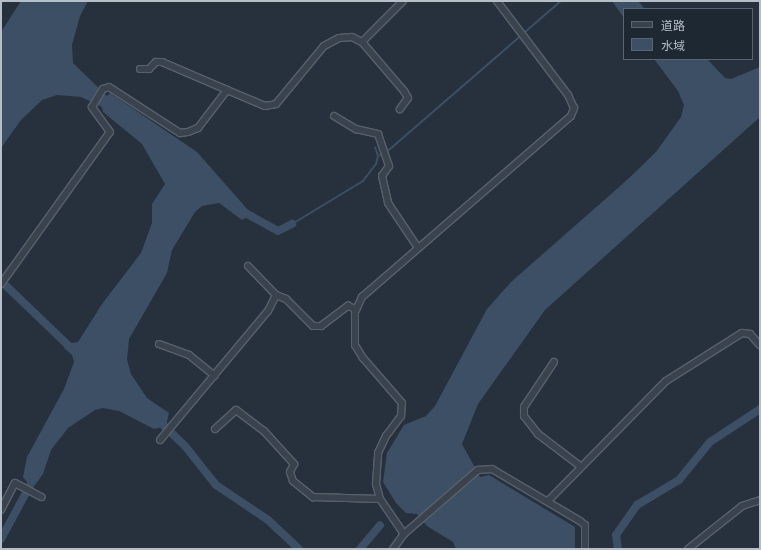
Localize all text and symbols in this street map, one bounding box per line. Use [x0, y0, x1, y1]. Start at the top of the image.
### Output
legend [623, 8, 753, 60]
text: 道路 [661, 19, 685, 33]
text: 水域 [661, 39, 685, 53]

